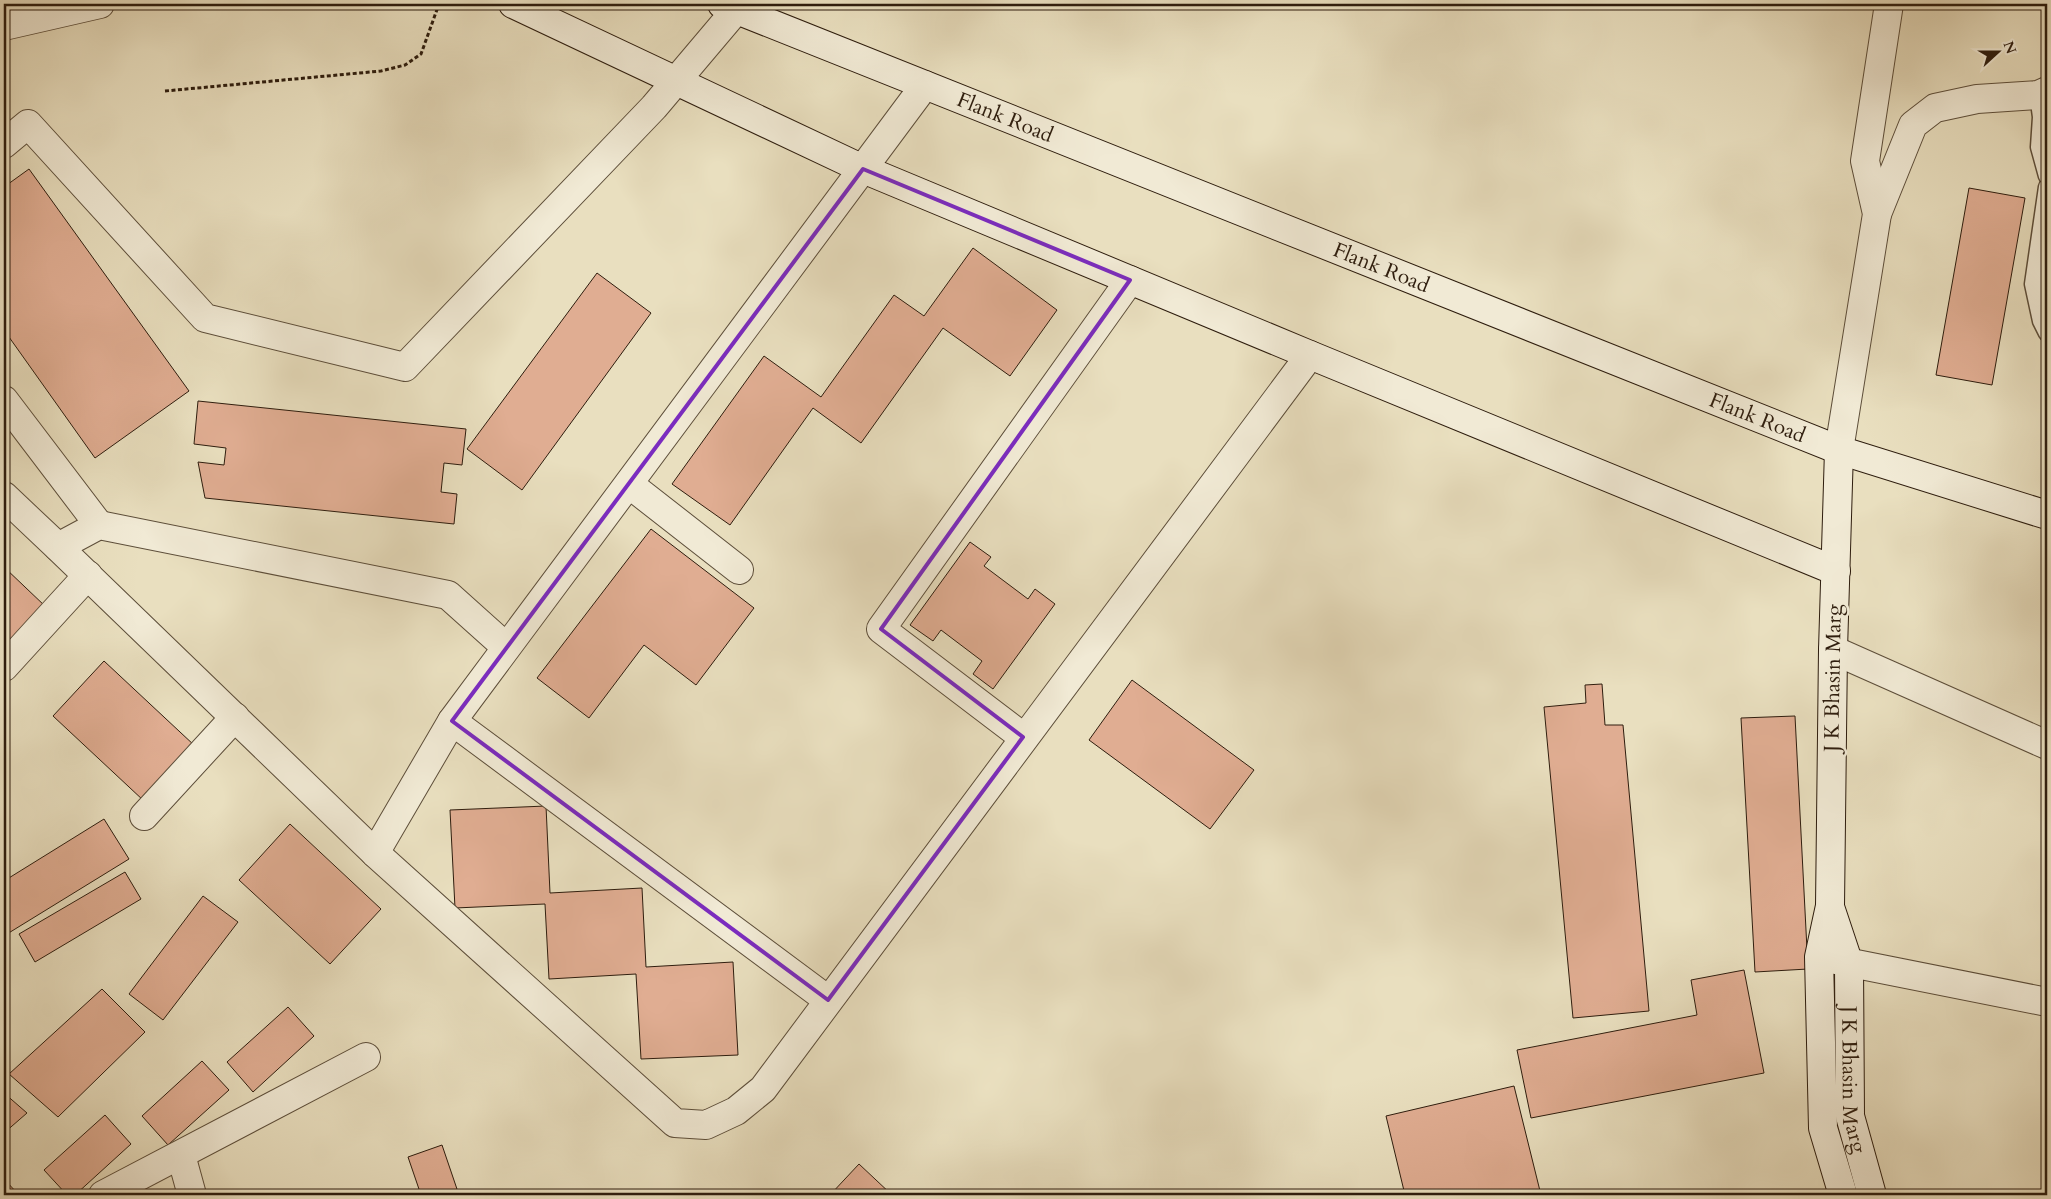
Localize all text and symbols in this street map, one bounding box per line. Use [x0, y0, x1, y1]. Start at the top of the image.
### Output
north arrow [1974, 28, 2024, 78]
text: N [1999, 38, 2021, 57]
street label: Flank Road [953, 85, 1058, 149]
street label: Flank Road [1329, 235, 1434, 300]
street label: Flank Road [1705, 385, 1810, 450]
street label: J K Bhasin Marg [1817, 604, 1849, 755]
street label: J K Bhasin Marg [1835, 1003, 1874, 1157]

